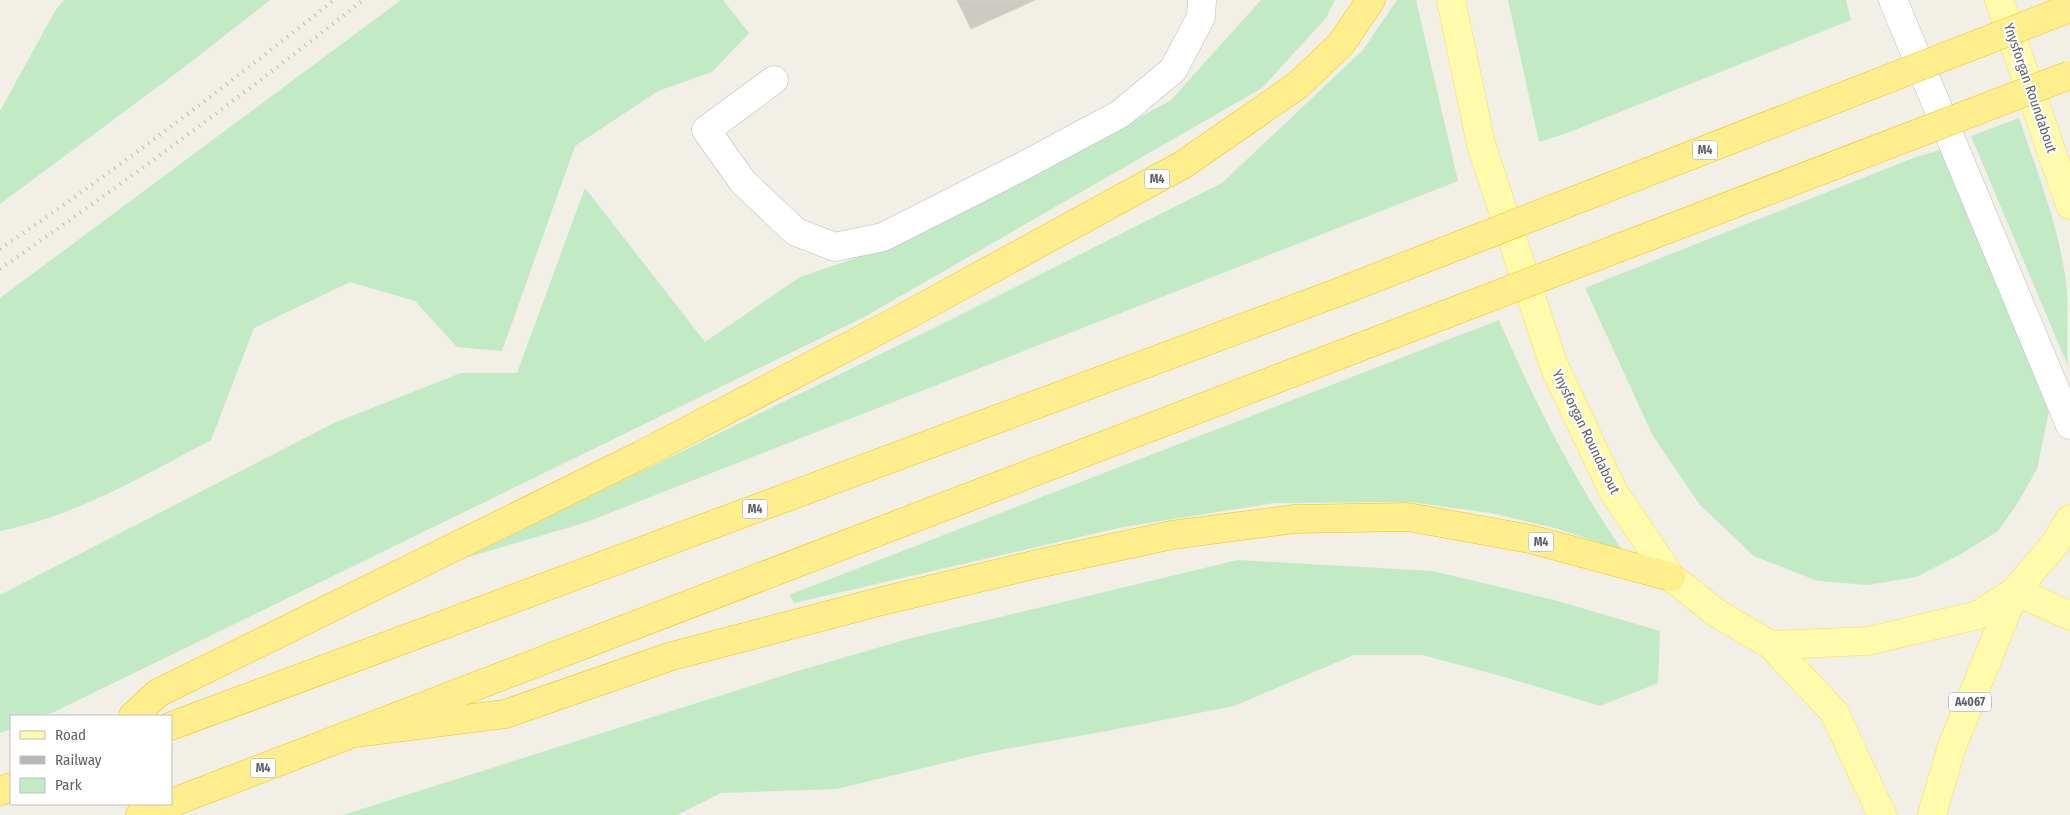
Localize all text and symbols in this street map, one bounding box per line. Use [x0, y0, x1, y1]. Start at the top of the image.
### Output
street label: Ynysforgan Roundabout [2000, 21, 2060, 156]
road number: M4 [1692, 140, 1718, 160]
road number: M4 [1144, 170, 1170, 188]
street label: Ynysforgan Roundabout [1548, 367, 1624, 497]
road number: M4 [742, 499, 768, 518]
road number: M4 [1528, 532, 1554, 552]
road number: A4067 [1949, 692, 1991, 712]
legend [10, 715, 172, 805]
text: Road [55, 726, 86, 744]
text: Railway [55, 751, 102, 769]
road number: M4 [250, 758, 276, 778]
text: Park [55, 776, 82, 794]

